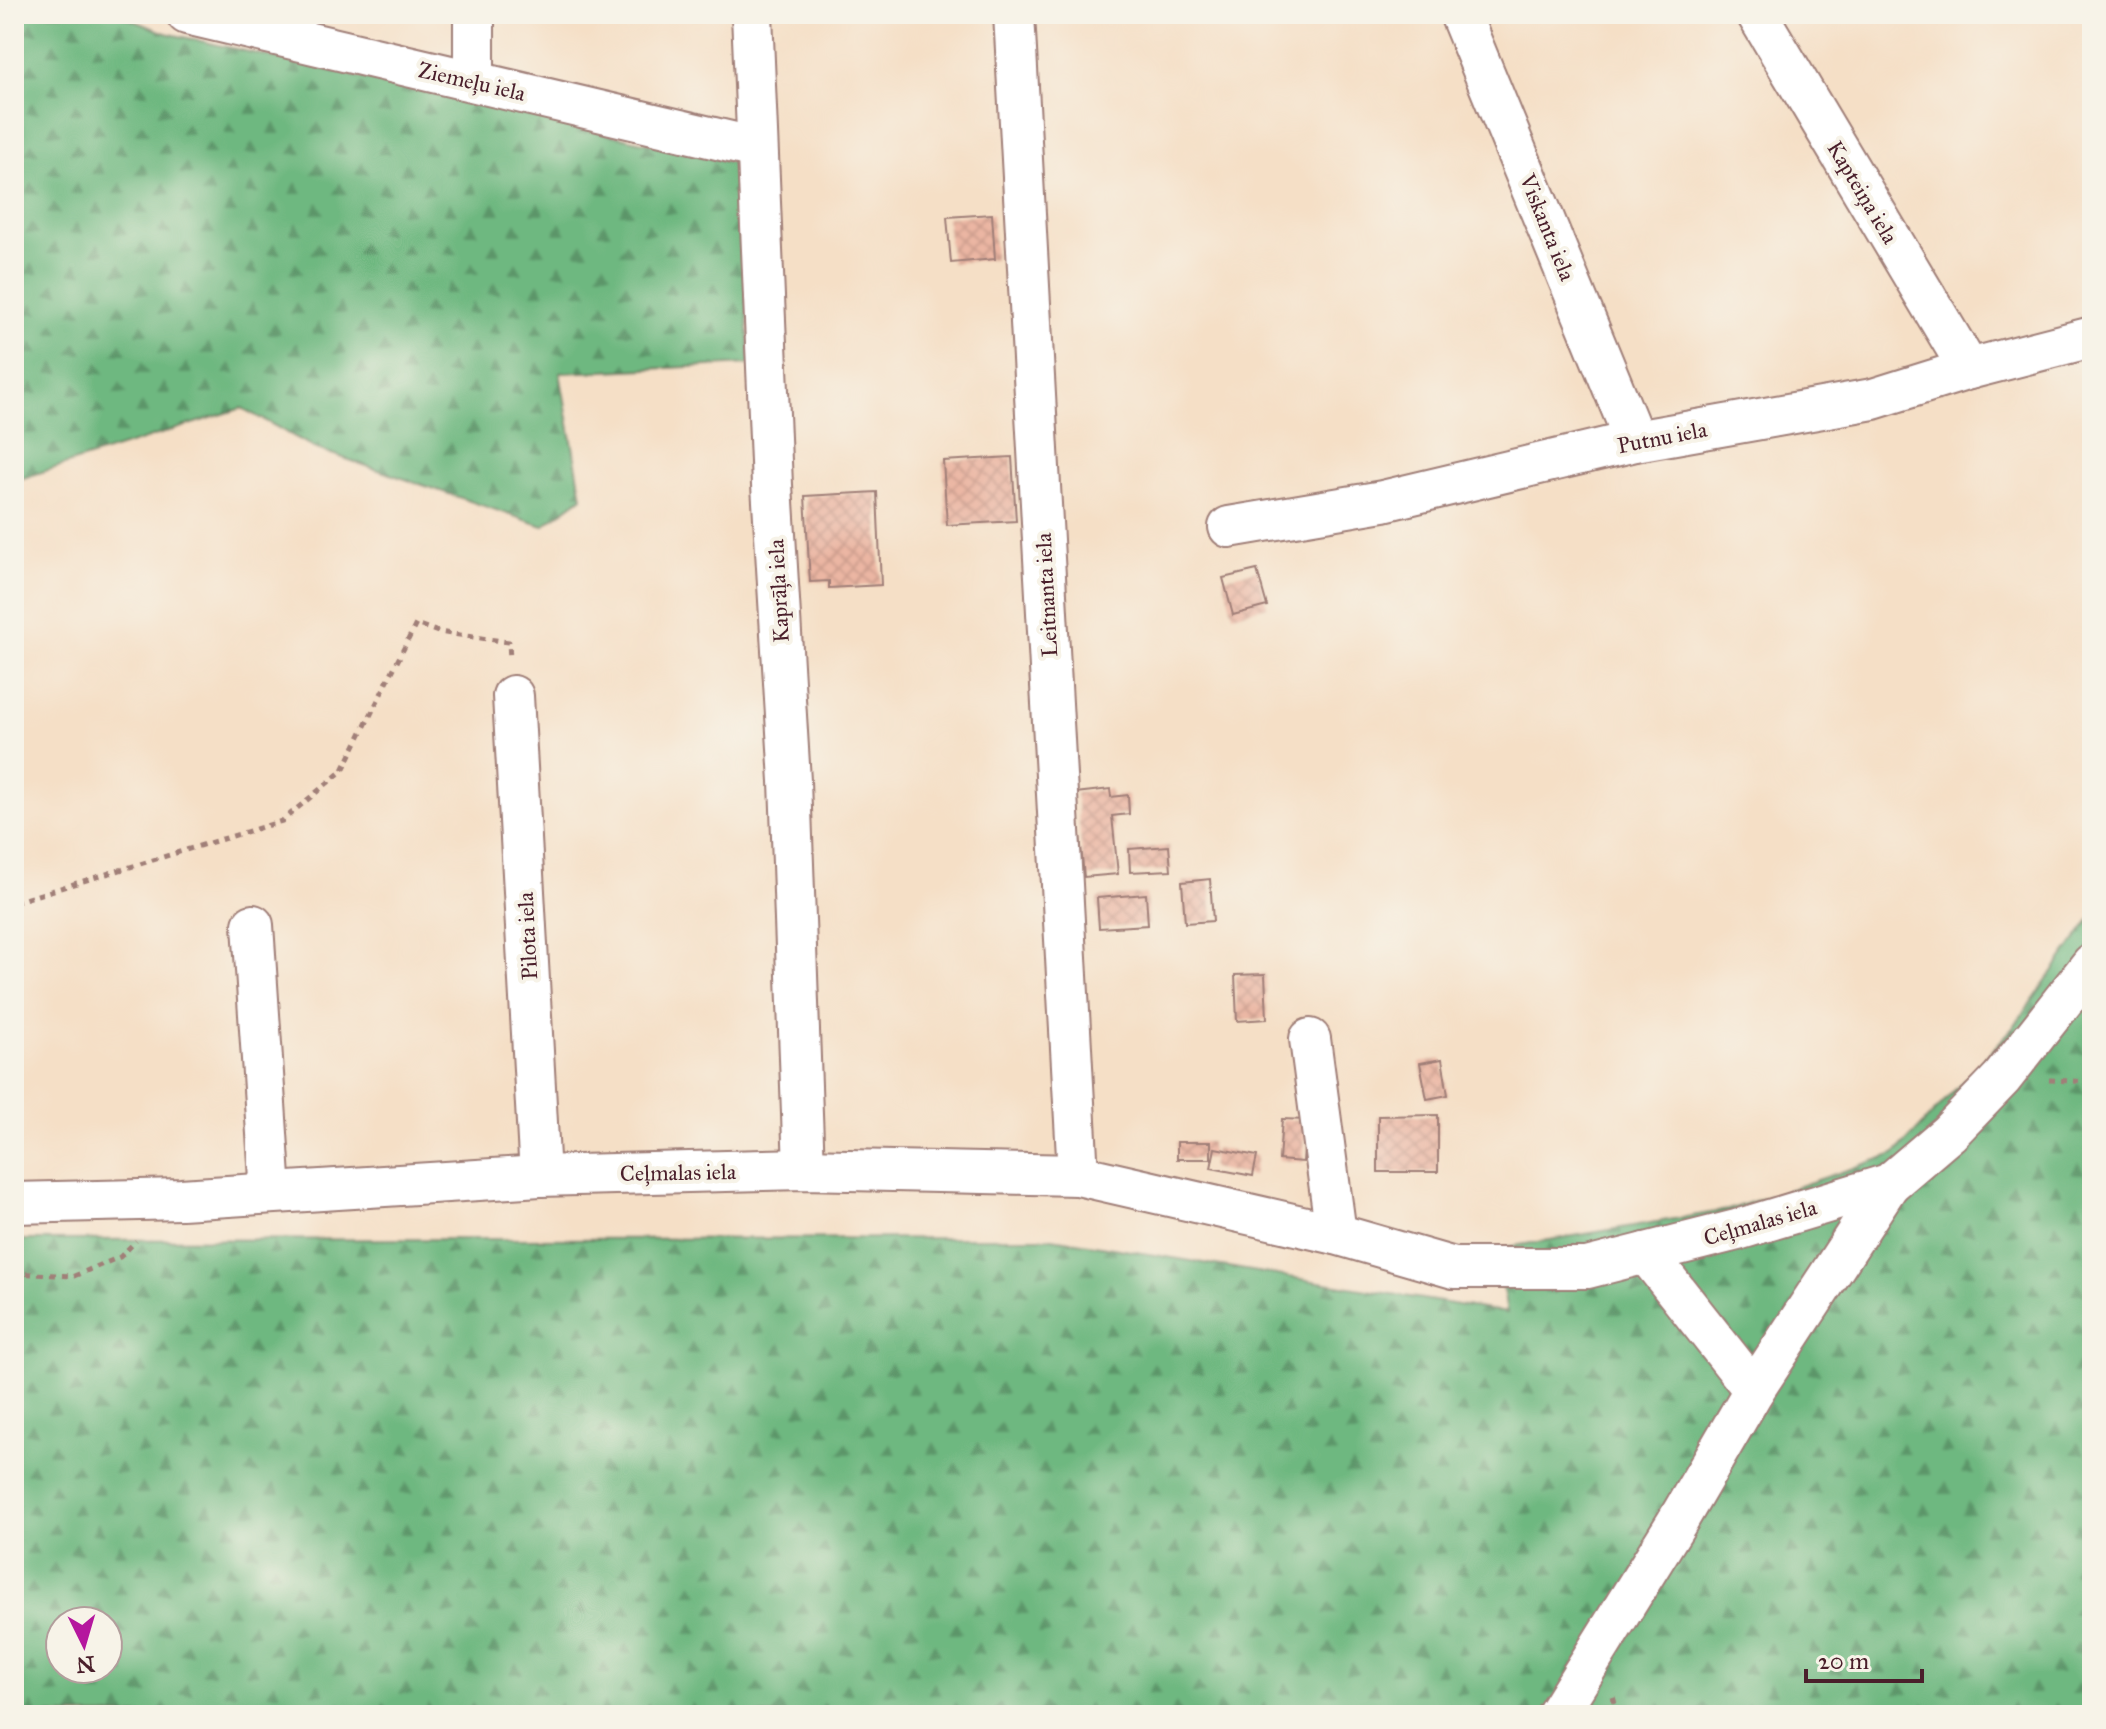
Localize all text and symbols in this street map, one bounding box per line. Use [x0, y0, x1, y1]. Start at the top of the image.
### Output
street label: Ziemeļu iela [416, 56, 529, 107]
street label: Kapteiņa iela [1821, 136, 1904, 249]
street label: Viskanta iela [1514, 169, 1581, 285]
street label: Putnu iela [1615, 415, 1710, 459]
street label: Leitnanta iela [1030, 531, 1063, 658]
street label: Kaprāļa iela [762, 538, 795, 643]
street label: Pilota iela [512, 891, 543, 981]
street label: Ceļmalas iela [620, 1158, 737, 1187]
street label: Ceļmalas iela [1701, 1193, 1820, 1251]
north arrow [44, 1605, 124, 1685]
scale bar [1806, 1633, 1922, 1683]
text: 20 m [1818, 1646, 1869, 1676]
text: N [75, 1650, 96, 1679]

